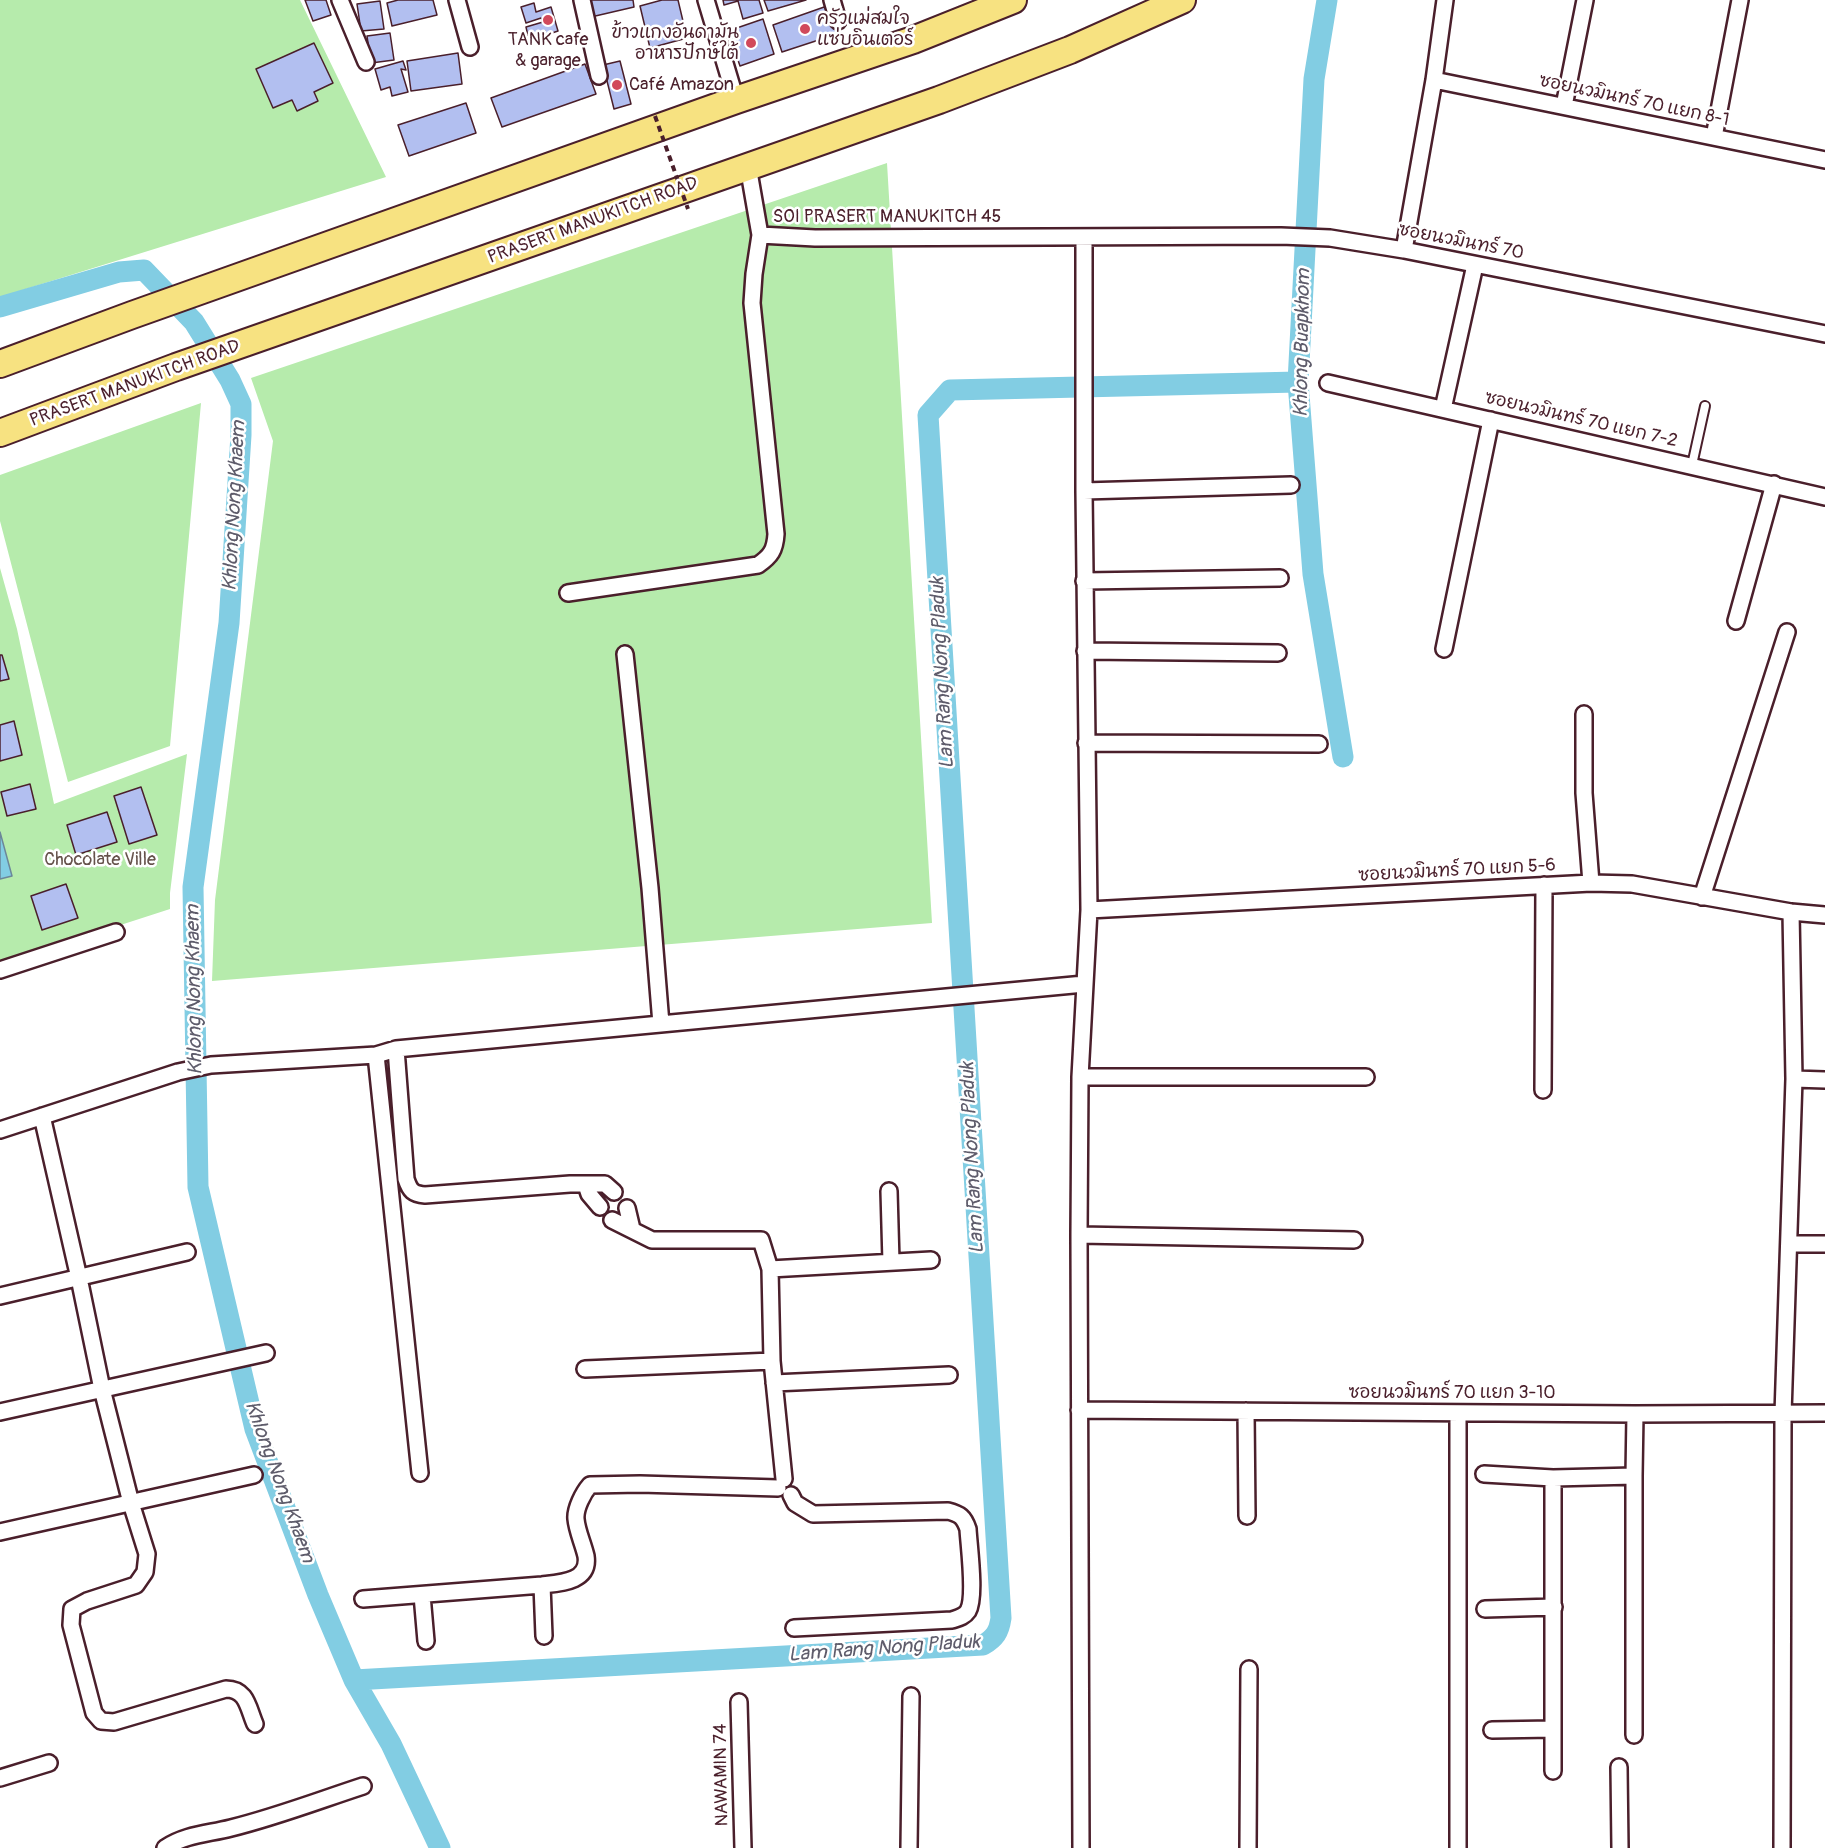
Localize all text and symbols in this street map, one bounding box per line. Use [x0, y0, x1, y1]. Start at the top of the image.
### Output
place label: ครัวแม่สมใจ แซ่บอินเตอร์ [817, 8, 914, 50]
marker: TANK cafe & garage [541, 13, 555, 27]
place label: ข้าวแกงอันดามัน อาหารปักษ์ใต้ [611, 22, 739, 64]
marker: ครัวแม่สมใจ แซ่บอินเตอร์ [798, 22, 812, 36]
place label: TANK cafe & garage [508, 29, 588, 72]
marker: ข้าวแกงอันดามัน อาหารปักษ์ใต้ [744, 36, 758, 50]
street label: ซอยนวมินทร์ 70 แยก 8-1 [1537, 70, 1731, 132]
place label: Café Amazon [629, 74, 734, 96]
marker: Café Amazon [610, 78, 624, 92]
street label: PRASERT MANUKITCH ROAD [485, 173, 701, 269]
street label: SOI PRASERT MANUKITCH 45 [773, 206, 1001, 228]
street label: ซอยนวมินทร์ 70 [1396, 219, 1526, 265]
water label: Khlong Buapkhom [1290, 269, 1316, 417]
street label: PRASERT MANUKITCH ROAD [27, 336, 243, 432]
street label: ซอยนวมินทร์ 70 แยก 7-2 [1483, 387, 1679, 453]
water label: Khlong Nong Khaem [219, 420, 251, 592]
water label: Lam Rang Nong Pladuk [926, 577, 960, 769]
park label: Chocolate Ville [44, 849, 156, 871]
street label: ซอยนวมินทร์ 70 แยก 5-6 [1358, 855, 1556, 887]
water label: Khlong Nong Khaem [182, 905, 208, 1075]
water label: Lam Rang Nong Pladuk [956, 1062, 990, 1254]
street label: ซอยนวมินทร์ 70 แยก 3-10 [1349, 1382, 1555, 1404]
water label: Khlong Nong Khaem [239, 1398, 319, 1566]
water label: Lam Rang Nong Pladuk [788, 1630, 980, 1668]
street label: NAWAMIN 74 [710, 1723, 734, 1827]

